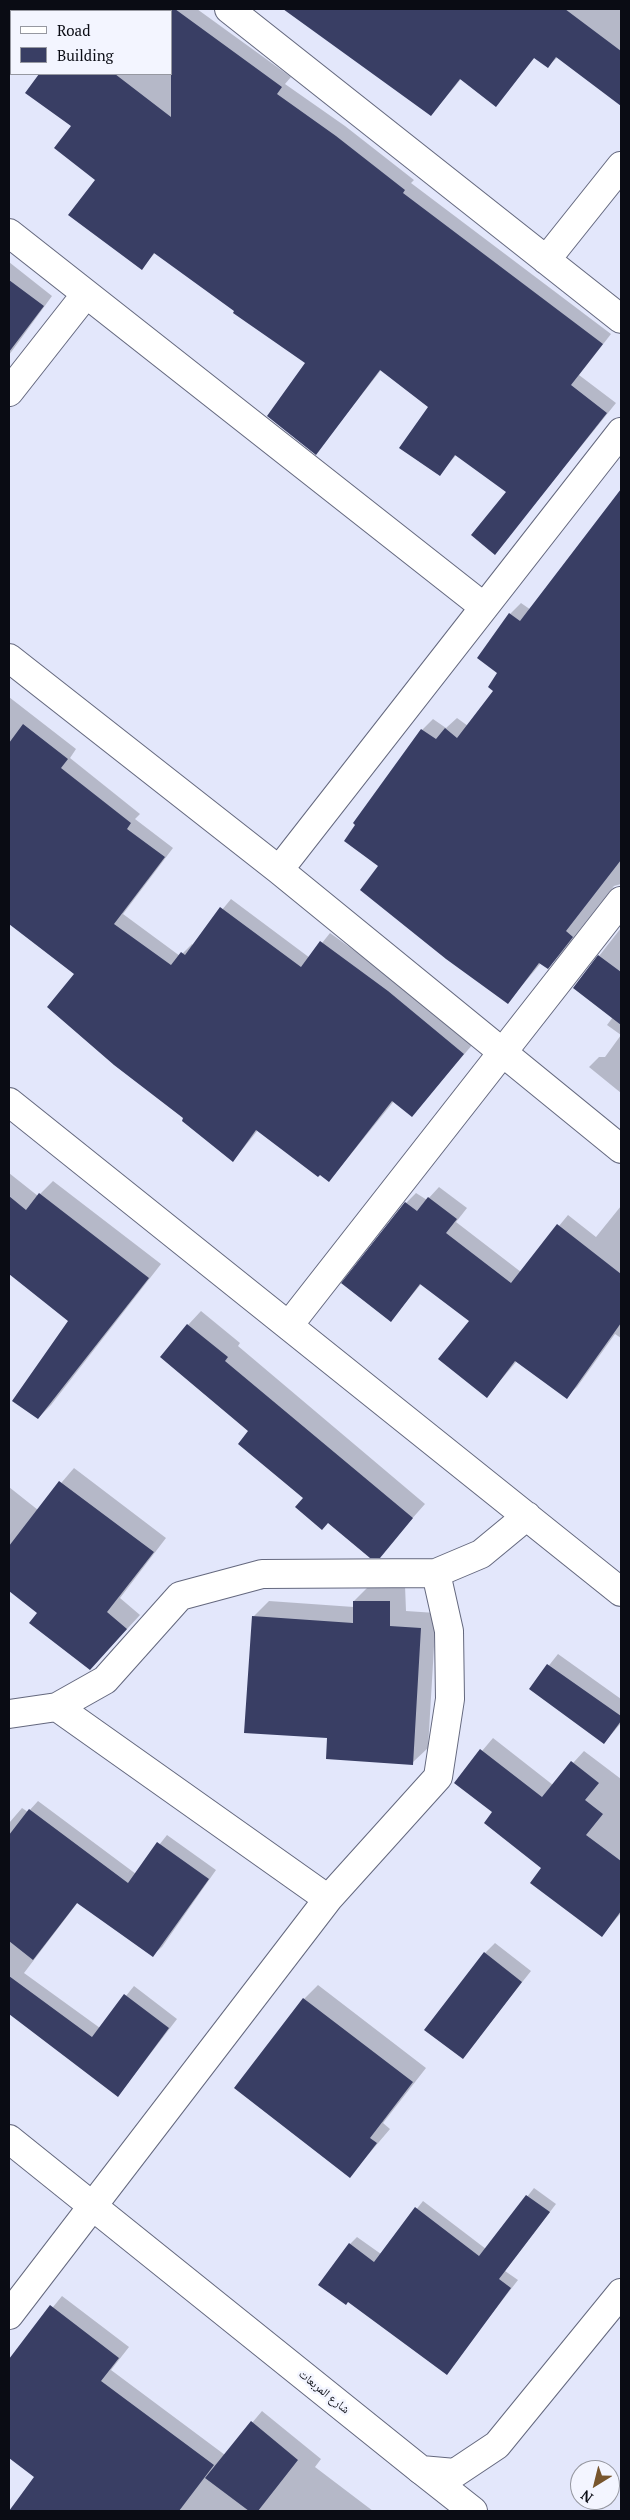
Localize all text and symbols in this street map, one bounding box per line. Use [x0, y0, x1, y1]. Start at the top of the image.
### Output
legend [10, 10, 172, 75]
text: Road [57, 20, 90, 40]
text: Building [57, 45, 114, 65]
street label: شارع المربعات [296, 2367, 352, 2417]
north arrow [570, 2460, 620, 2510]
text: N [577, 2486, 596, 2508]

